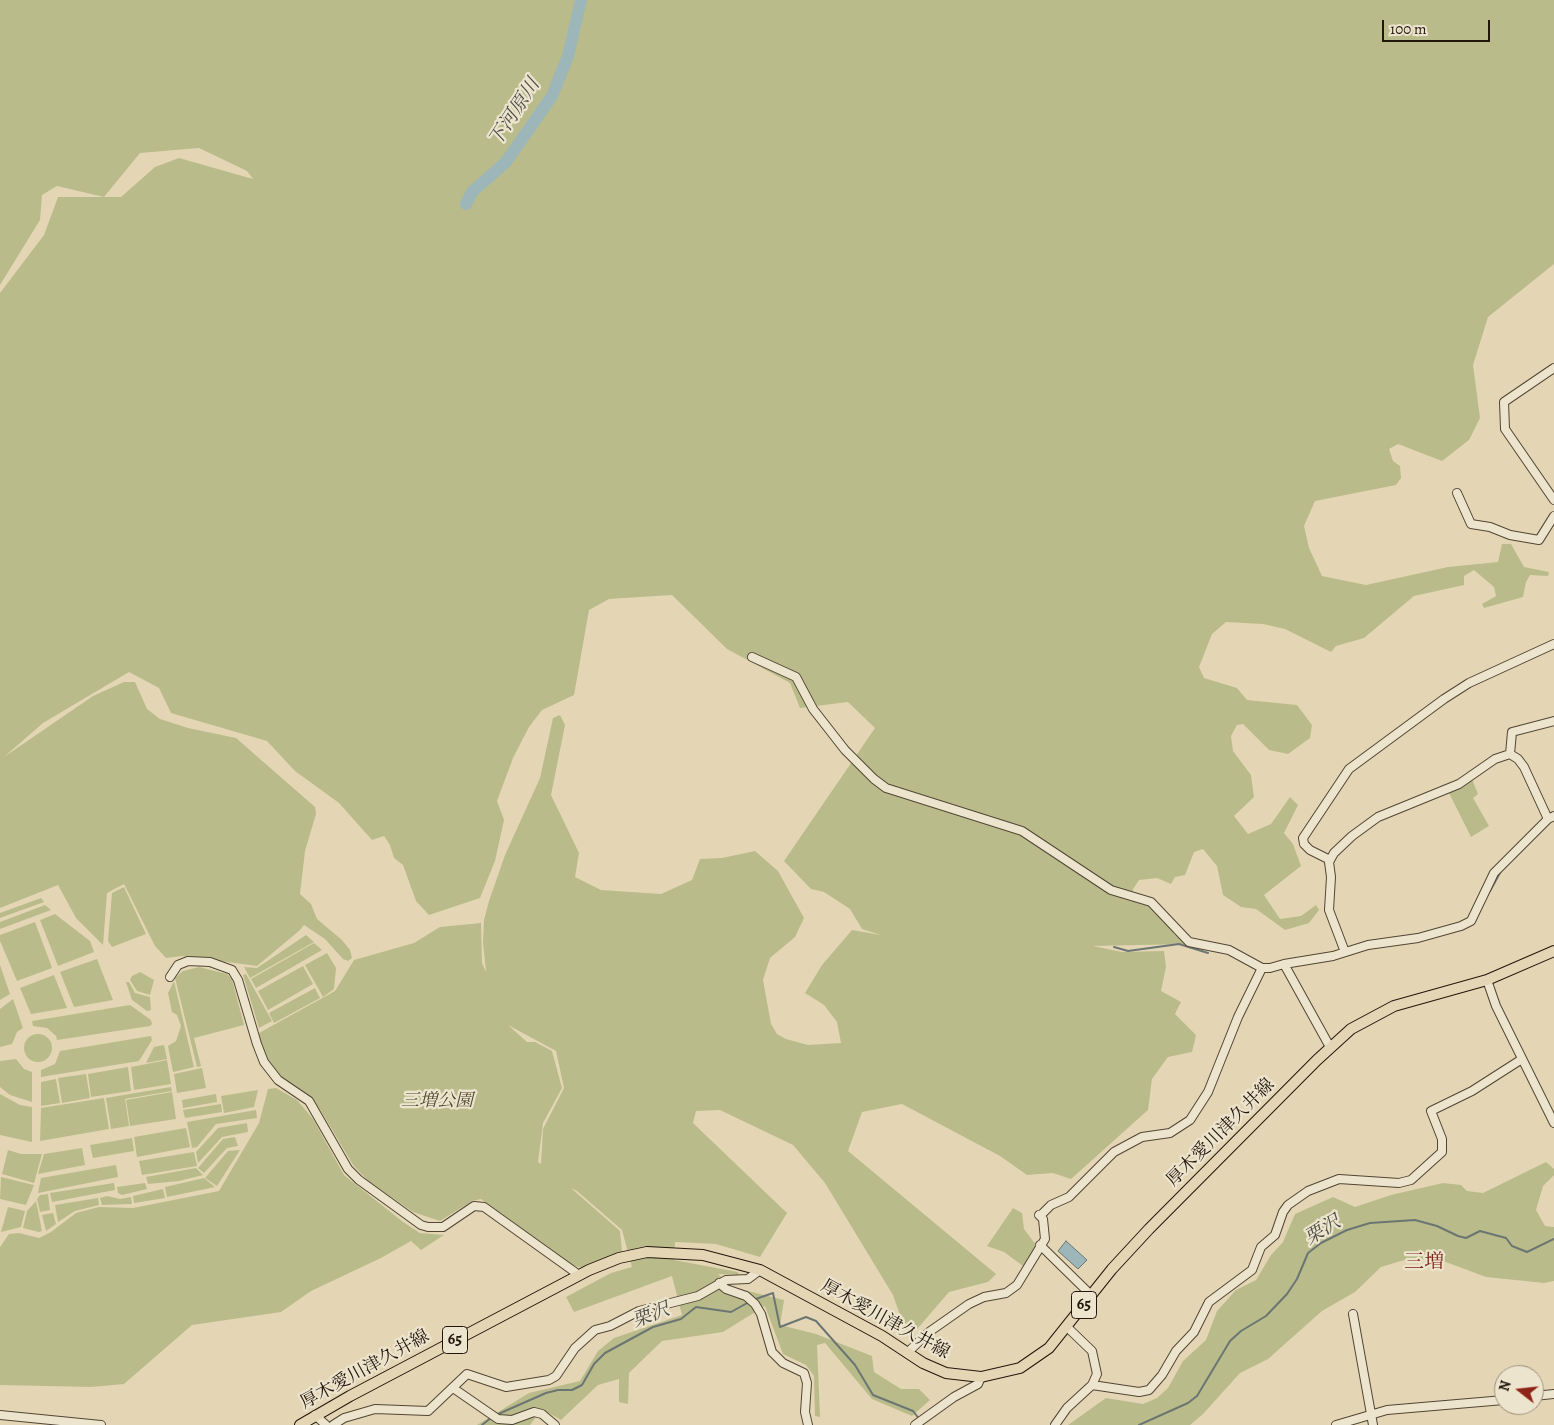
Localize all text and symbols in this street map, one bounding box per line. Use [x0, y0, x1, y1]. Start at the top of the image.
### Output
scale bar [1384, 10, 1492, 42]
text: 100 m [1390, 19, 1427, 39]
water label: 下河原川 [485, 75, 545, 151]
street label: 厚木愛川津久井線 [1162, 1074, 1280, 1192]
park label: 三増公園 [401, 1091, 473, 1113]
water label: 栗沢 [1301, 1211, 1345, 1251]
district label: 三増 [1404, 1251, 1444, 1275]
street label: 厚木愛川津久井線 [817, 1276, 953, 1364]
road number: 65 [1072, 1292, 1096, 1318]
water label: 栗沢 [629, 1299, 673, 1333]
street label: 厚木愛川津久井線 [297, 1326, 433, 1414]
road number: 65 [442, 1326, 468, 1354]
north arrow [1494, 1365, 1544, 1415]
text: N [1495, 1378, 1516, 1394]

